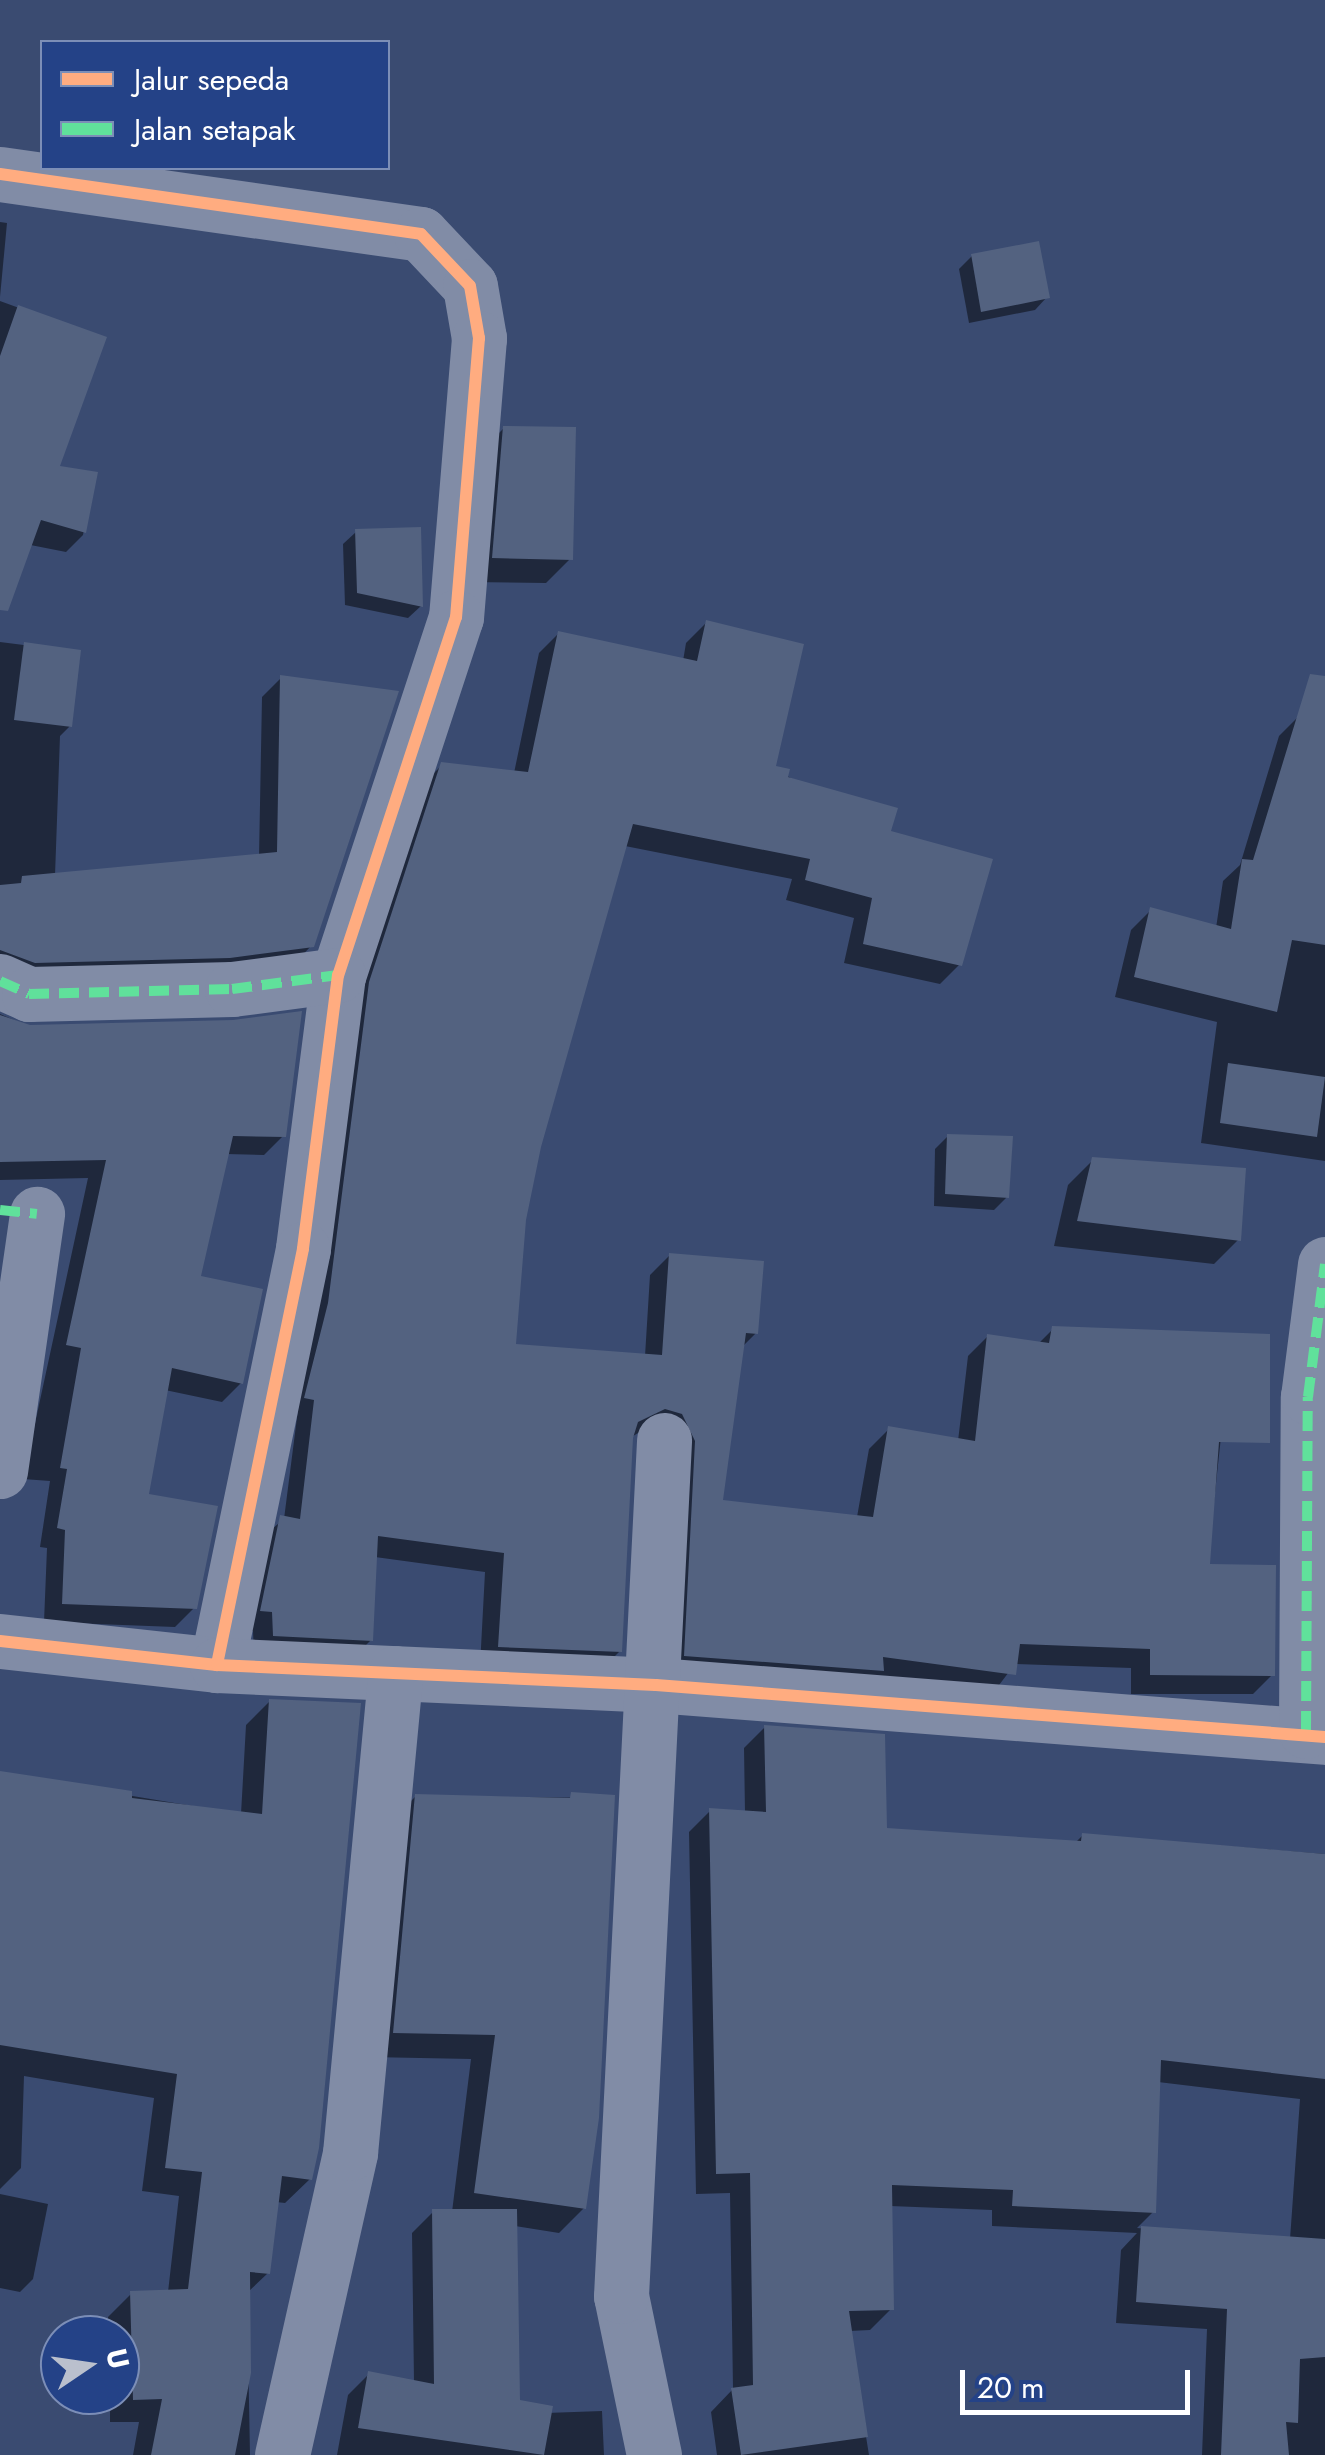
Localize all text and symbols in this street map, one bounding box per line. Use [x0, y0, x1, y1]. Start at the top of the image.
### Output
legend [40, 40, 390, 170]
text: Jalur sepeda [134, 58, 289, 101]
text: Jalan setapak [134, 108, 296, 151]
north arrow [40, 2315, 140, 2415]
text: U [96, 2344, 140, 2373]
scale bar [965, 2350, 1195, 2412]
text: 20 m [977, 2366, 1044, 2409]

